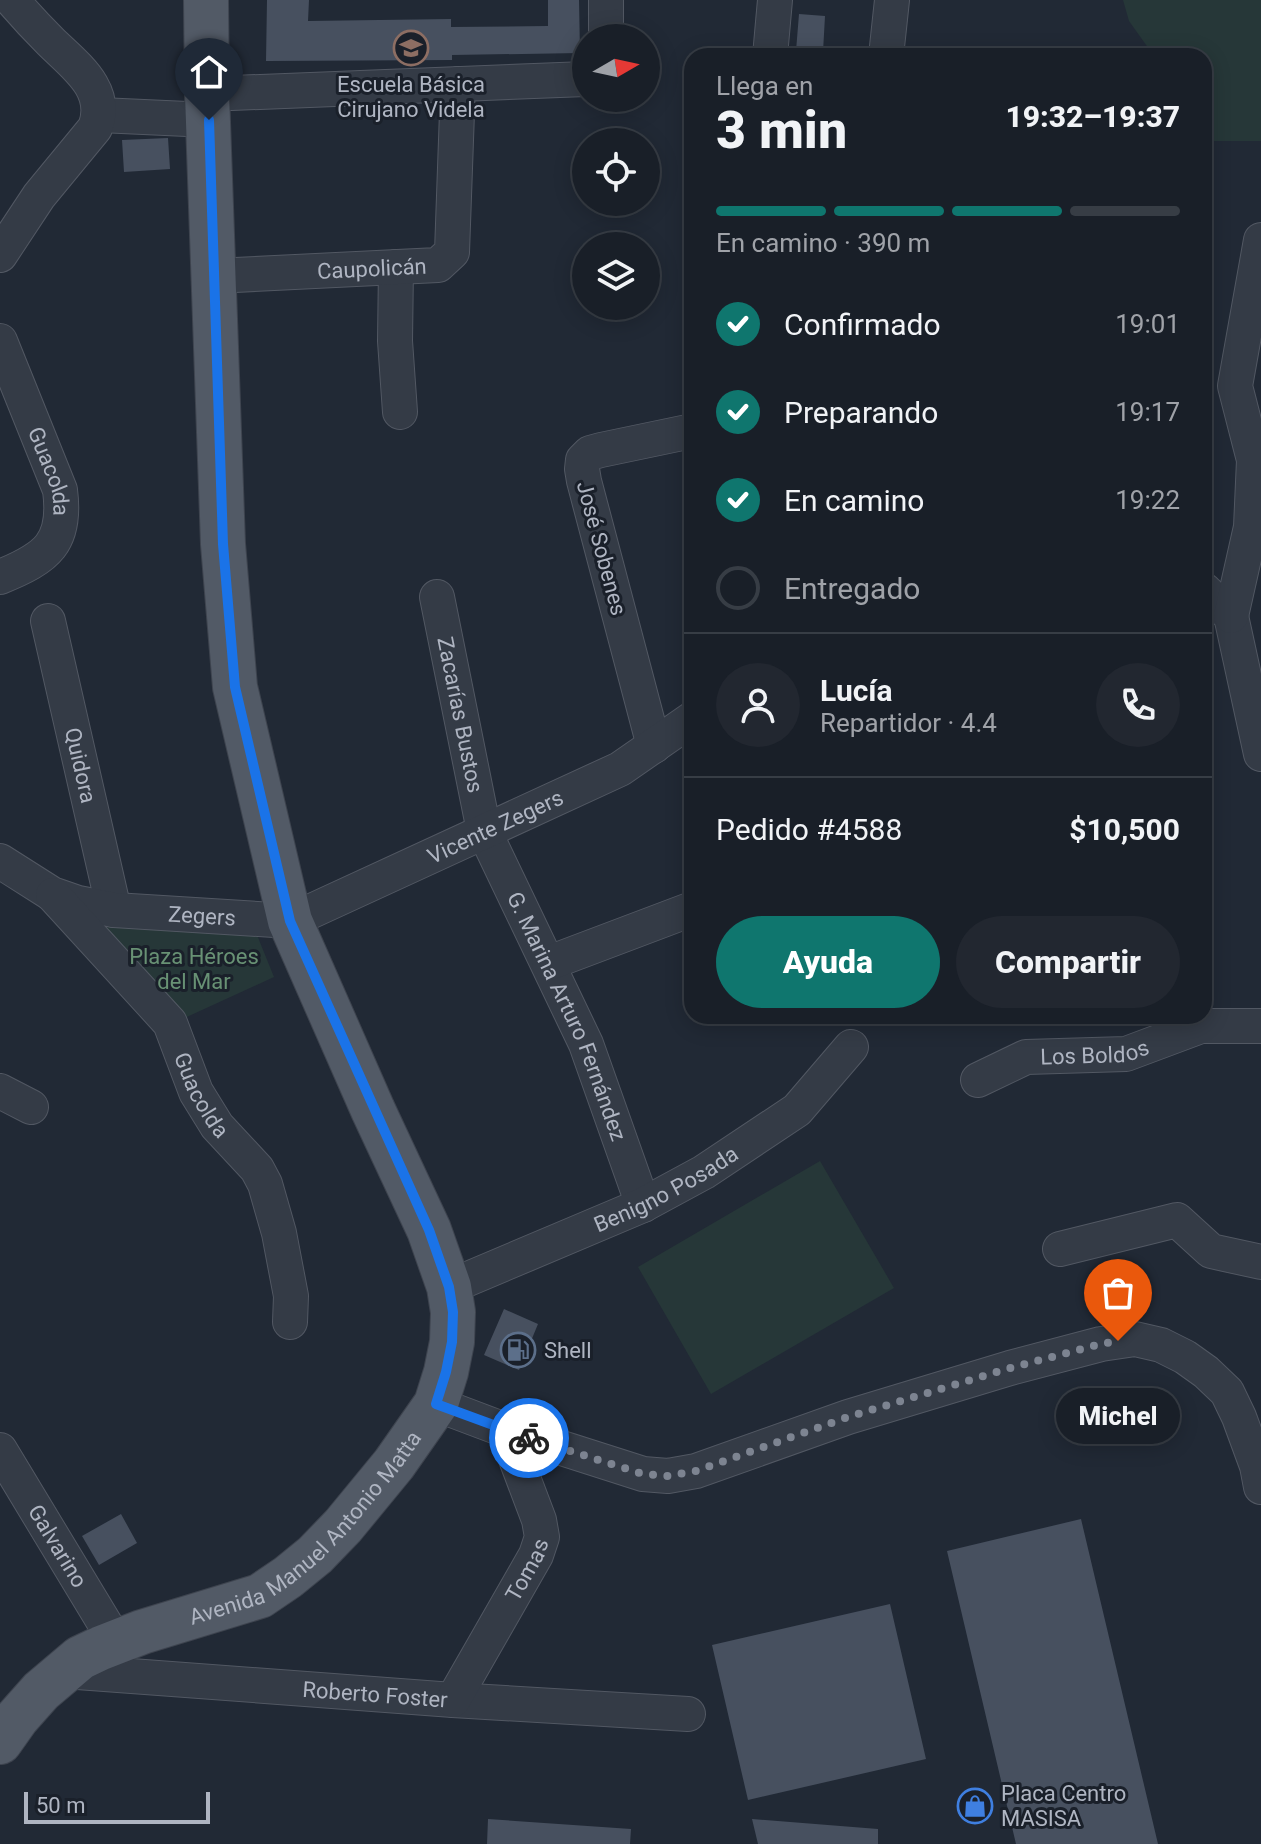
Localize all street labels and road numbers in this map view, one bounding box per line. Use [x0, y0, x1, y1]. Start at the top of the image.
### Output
street label: Caupolicán [316, 254, 427, 284]
street label: Guacolda [23, 423, 73, 516]
street label: José Sobenes [572, 478, 631, 618]
street label: Zacarías Bustos [432, 635, 488, 795]
street label: Quidora [60, 725, 101, 806]
street label: Vicente Zegers [424, 785, 567, 869]
street label: G. Marina Arturo Fernández [502, 888, 631, 1144]
street label: Zegers [168, 901, 236, 931]
street label: Los Boldos [1040, 1035, 1152, 1070]
street label: Guacolda [169, 1049, 234, 1143]
street label: Benigno Posada [590, 1141, 743, 1237]
street label: Avenida Manuel Antonio Matta [186, 1426, 426, 1630]
street label: Galvarino [23, 1500, 92, 1592]
street label: Tomas [500, 1536, 554, 1605]
street label: Roberto Foster [302, 1677, 449, 1713]

